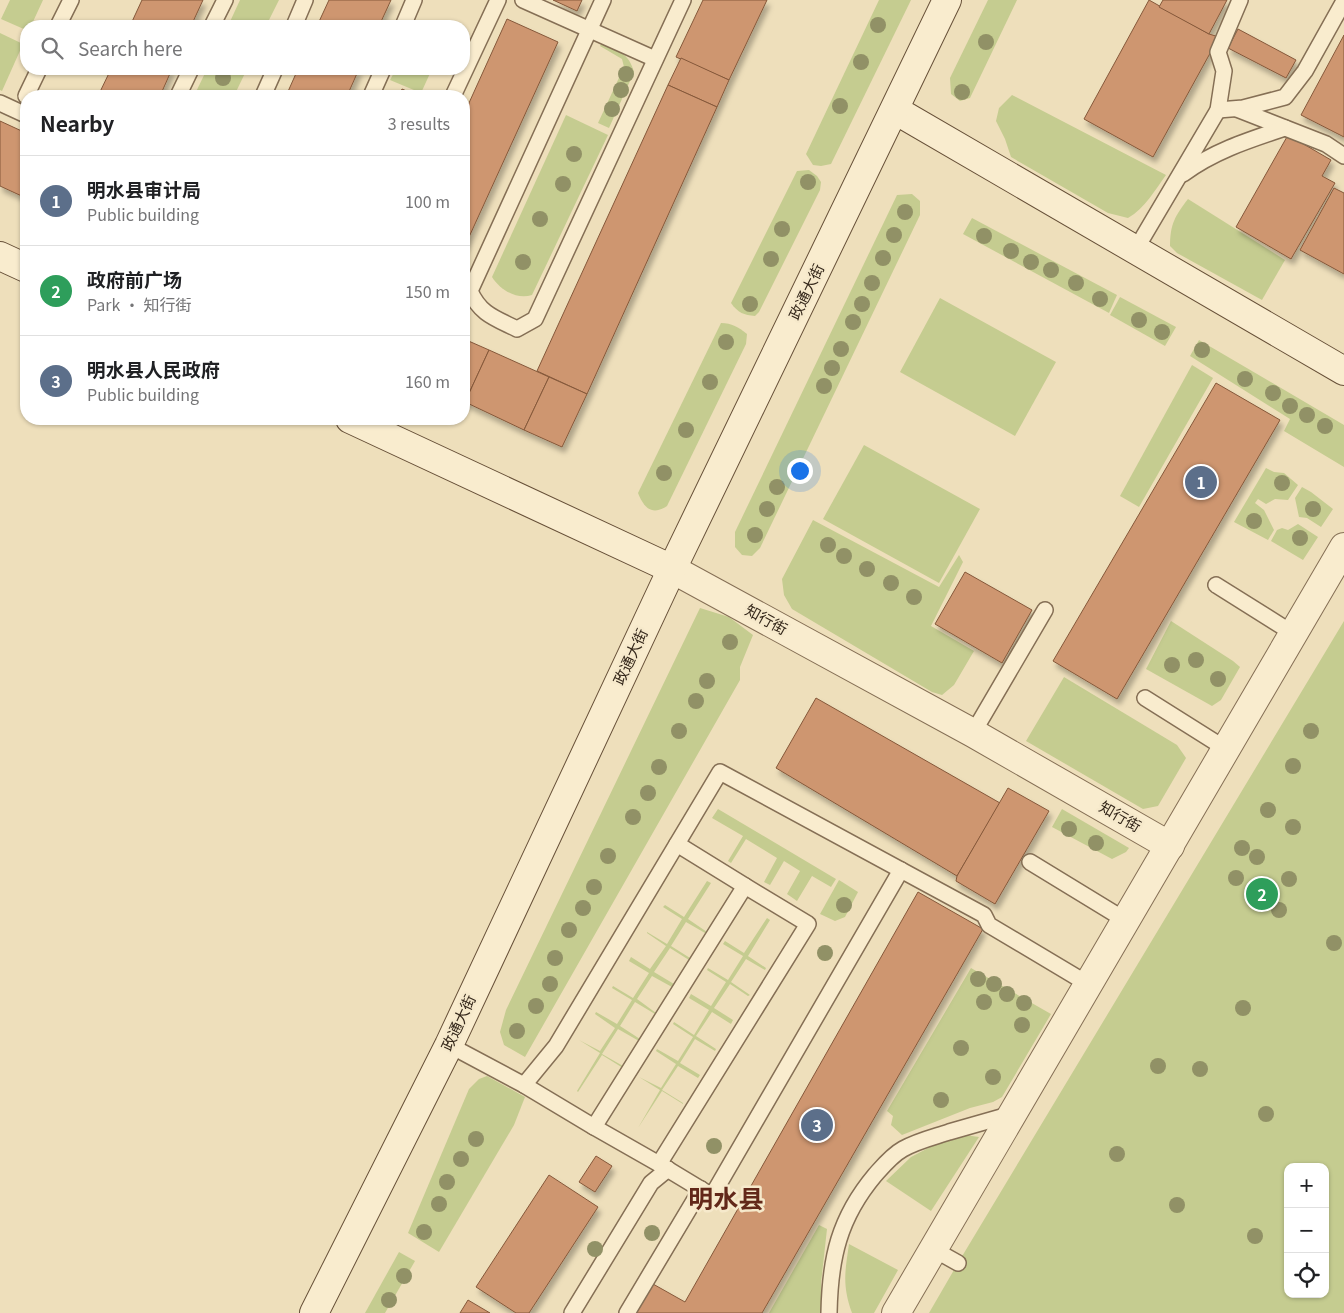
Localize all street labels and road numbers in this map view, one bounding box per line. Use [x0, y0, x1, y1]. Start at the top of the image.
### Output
street label: 政通大街 [783, 260, 828, 323]
street label: 知行街 [742, 599, 792, 639]
street label: 政通大街 [607, 625, 652, 688]
street label: 知行街 [1096, 795, 1145, 836]
street label: 政通大街 [435, 991, 480, 1054]

